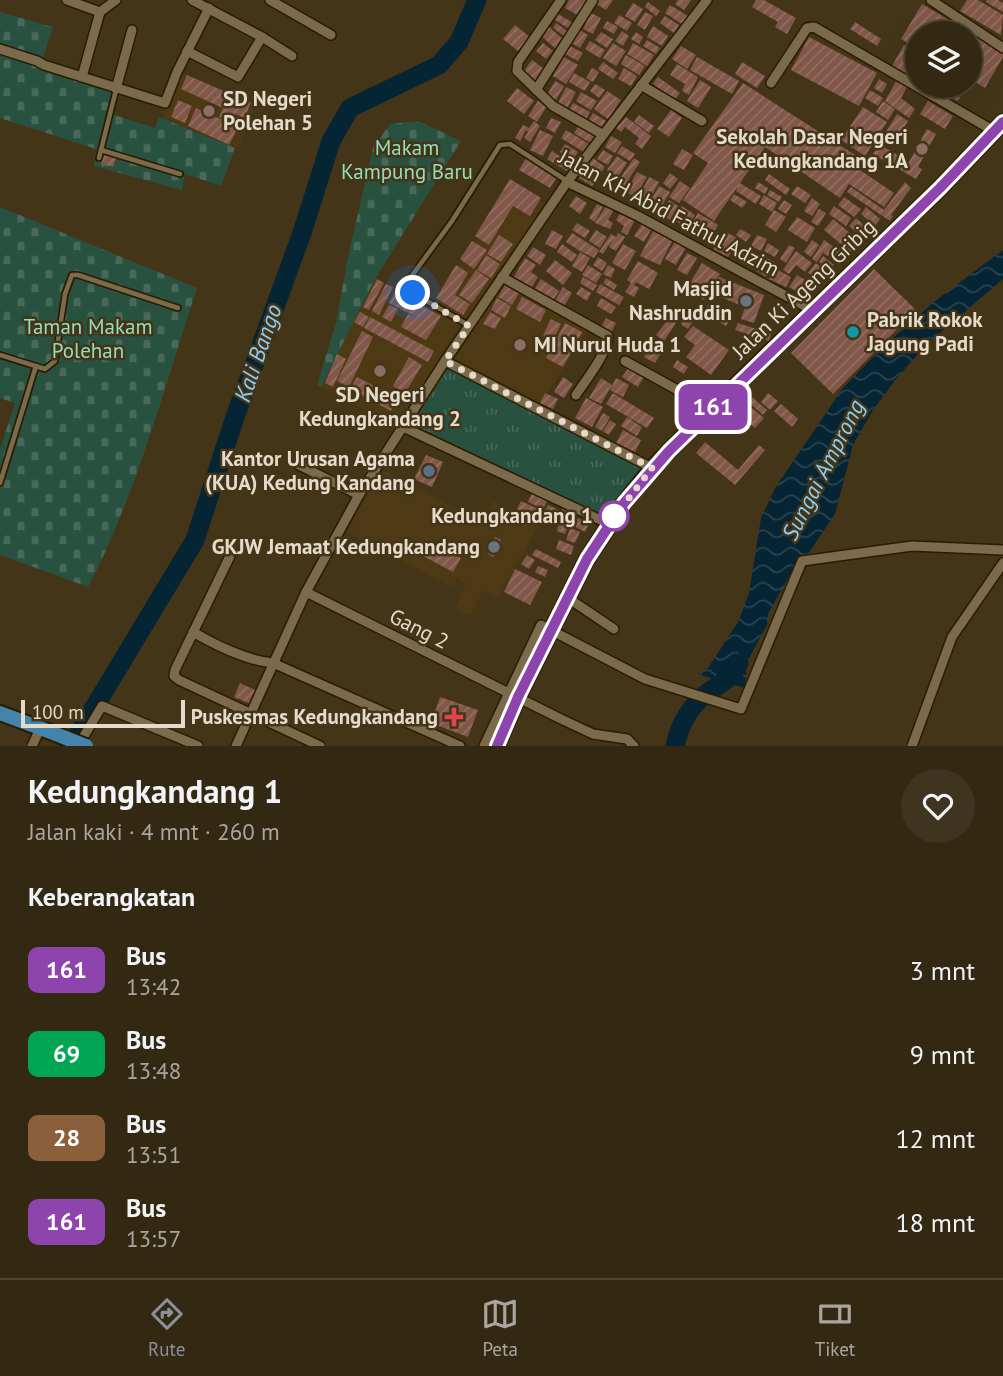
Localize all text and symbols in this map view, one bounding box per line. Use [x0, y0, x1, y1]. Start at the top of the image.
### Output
map controls [905, 21, 982, 98]
button: layers [905, 21, 982, 98]
place label: SD Negeri Polehan 5 [223, 85, 313, 136]
marker: SD Negeri Polehan 5 [201, 103, 217, 119]
place label: Sekolah Dasar Negeri Kedungkandang 1A [716, 123, 908, 174]
park label: Makam Kampung Baru [341, 134, 473, 185]
marker: Sekolah Dasar Negeri Kedungkandang 1A [914, 141, 930, 157]
street label: Jalan KH Abid Fathul Adzim [553, 142, 784, 282]
street label: Jalan Ki Ageng Gribig [725, 213, 881, 365]
your location [395, 275, 430, 310]
place label: Masjid Nashruddin [629, 275, 732, 326]
marker: Masjid Nashruddin [738, 293, 754, 309]
water label: Kali Bango [227, 300, 288, 405]
place label: Pabrik Rokok Jagung Padi [866, 306, 983, 357]
park label: Taman Makam Polehan [24, 313, 152, 364]
marker: Pabrik Rokok Jagung Padi [845, 324, 861, 340]
place label: MI Nurul Huda 1 [534, 331, 681, 358]
marker: MI Nurul Huda 1 [512, 337, 528, 353]
marker: SD Negeri Kedungkandang 2 [372, 363, 388, 379]
place label: SD Negeri Kedungkandang 2 [299, 381, 461, 432]
line badge: 161 [673, 384, 753, 430]
text: 161 [693, 391, 733, 422]
water label: Sungai Amprong [775, 394, 871, 545]
place label: Kantor Urusan Agama (KUA) Kedung Kandang [205, 445, 415, 496]
marker: Kantor Urusan Agama (KUA) Kedung Kandang [421, 463, 437, 479]
marker: Kedungkandang 1 [599, 501, 629, 531]
place label: Kedungkandang 1 [431, 502, 593, 529]
place label: GKJW Jemaat Kedungkandang [212, 533, 480, 560]
marker: GKJW Jemaat Kedungkandang [486, 539, 502, 555]
street label: Gang 2 [385, 602, 453, 655]
scale bar [21, 697, 186, 729]
text: 100 m [32, 700, 84, 724]
place label: Puskesmas Kedungkandang [191, 703, 438, 730]
marker: Puskesmas Kedungkandang [444, 707, 464, 727]
text: Kedungkandang 1 [28, 769, 282, 812]
button: heart [901, 769, 975, 843]
text: Jalan kaki · 4 mnt · 260 m [28, 817, 280, 846]
text: Keberangkatan [28, 880, 195, 913]
text: Bus [126, 939, 166, 972]
text: 161 [46, 954, 87, 985]
text: 3 mnt [910, 954, 975, 987]
text: 13:42 [126, 972, 181, 1001]
text: Bus [126, 1023, 166, 1056]
text: 69 [53, 1038, 80, 1069]
text: 9 mnt [910, 1038, 975, 1071]
text: 13:48 [126, 1056, 181, 1085]
text: Bus [126, 1107, 166, 1140]
text: 28 [53, 1122, 80, 1153]
text: 12 mnt [896, 1122, 975, 1155]
text: 13:51 [126, 1140, 181, 1169]
text: Bus [126, 1191, 166, 1224]
text: 161 [46, 1206, 87, 1237]
text: 18 mnt [896, 1206, 975, 1239]
text: 13:57 [126, 1224, 181, 1253]
tab: Rute [148, 1295, 186, 1361]
tab: Peta [481, 1295, 519, 1361]
tab: Tiket [815, 1295, 855, 1361]

